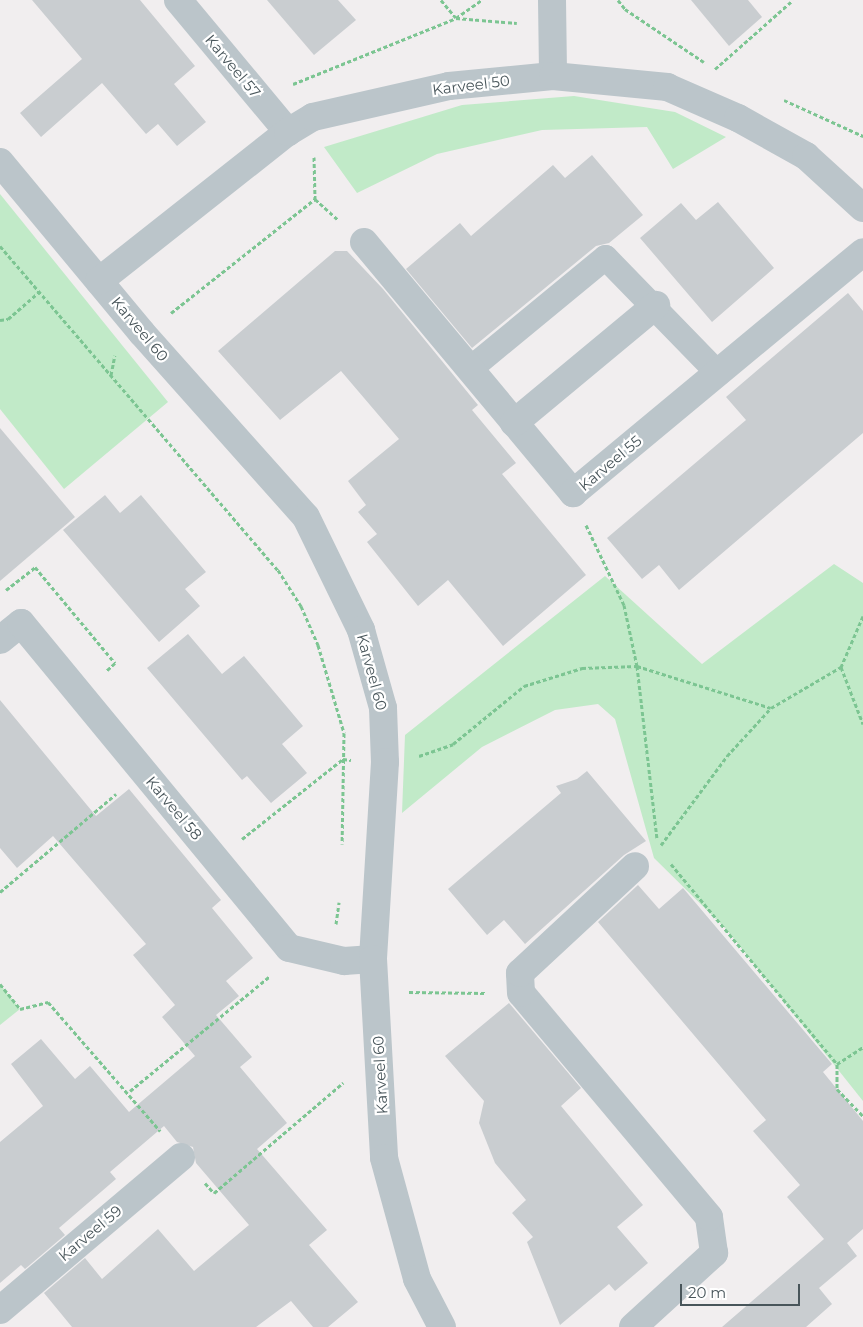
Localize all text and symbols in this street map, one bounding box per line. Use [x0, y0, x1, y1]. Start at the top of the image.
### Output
street label: Karveel 57 [201, 31, 265, 101]
street label: Karveel 50 [431, 71, 511, 99]
street label: Karveel 60 [108, 293, 172, 365]
street label: Karveel 55 [575, 432, 645, 494]
street label: Karveel 60 [353, 632, 391, 712]
street label: Karveel 58 [142, 772, 206, 844]
street label: Karveel 60 [369, 1035, 391, 1115]
street label: Karveel 59 [55, 1201, 125, 1265]
scale bar [683, 1274, 803, 1306]
text: 20 m [688, 1283, 726, 1302]

